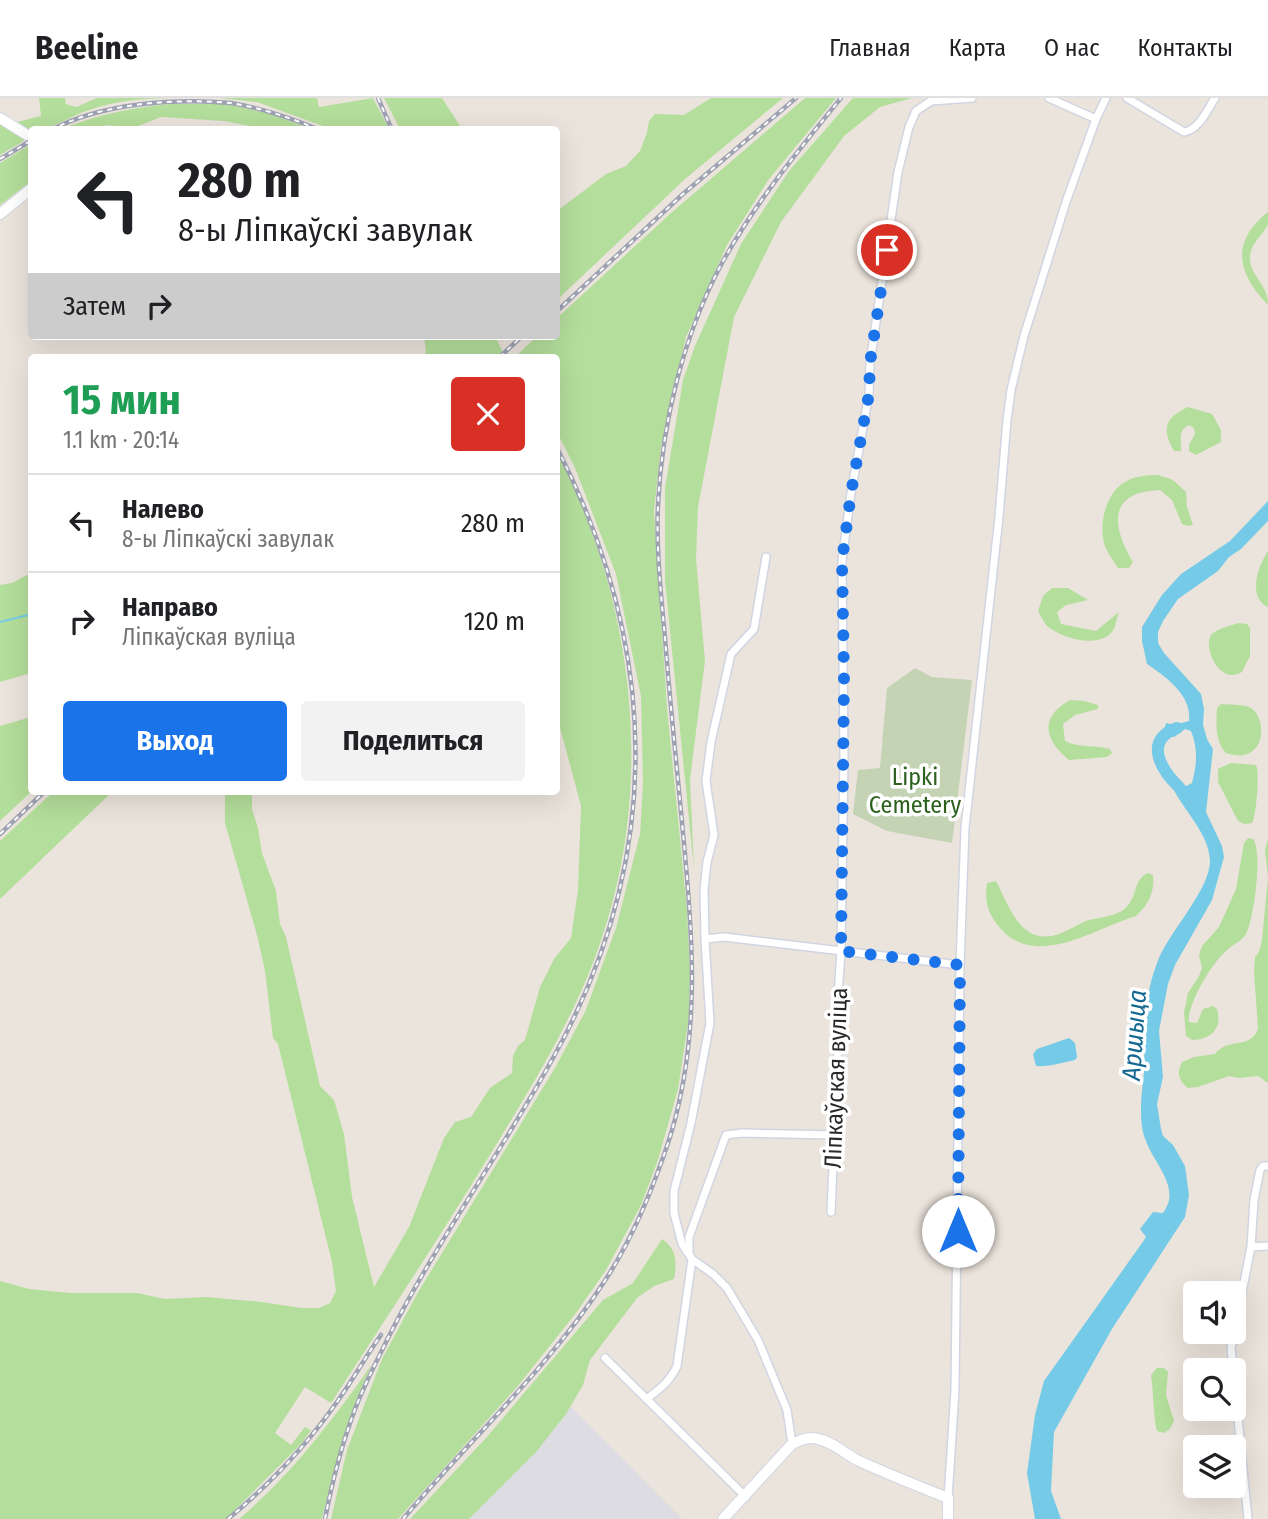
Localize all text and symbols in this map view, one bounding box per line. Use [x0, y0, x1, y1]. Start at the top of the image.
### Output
text: Beeline [35, 28, 139, 68]
text: Главная [829, 34, 911, 62]
text: Карта [949, 34, 1006, 62]
text: О нас [1044, 34, 1099, 62]
text: Контакты [1137, 34, 1233, 62]
text: 280 m [178, 151, 301, 210]
icon: left [63, 154, 154, 245]
text: 8-ы Ліпкаўскі завулак [178, 211, 473, 249]
pin [857, 220, 917, 280]
icon: arrive [868, 231, 906, 269]
icon: right [140, 287, 178, 325]
text: Затем [63, 291, 126, 322]
text: 15 мин [63, 375, 181, 425]
button: close [451, 377, 525, 451]
text: 1.1 km · 20:14 [63, 426, 179, 454]
text: Налево [122, 494, 204, 525]
icon: left [63, 504, 101, 542]
text: 280 m [461, 508, 525, 539]
text: 8-ы Ліпкаўскі завулак [122, 525, 334, 553]
text: Направо [122, 592, 218, 623]
icon: right [63, 602, 101, 640]
text: 120 m [464, 606, 525, 637]
text: Ліпкаўская вуліца [122, 623, 296, 651]
button: Выход [63, 701, 287, 781]
button: Поделиться [301, 701, 525, 781]
park label: Lipki Cemetery [869, 763, 961, 819]
street label: Ліпкаўская вуліца [819, 987, 853, 1169]
water label: Аршыца [1116, 989, 1153, 1083]
position arrow [921, 1194, 995, 1268]
map controls [1183, 1281, 1246, 1498]
button: sound [1183, 1281, 1246, 1344]
button: search [1183, 1358, 1246, 1421]
button: layers [1183, 1435, 1246, 1498]

